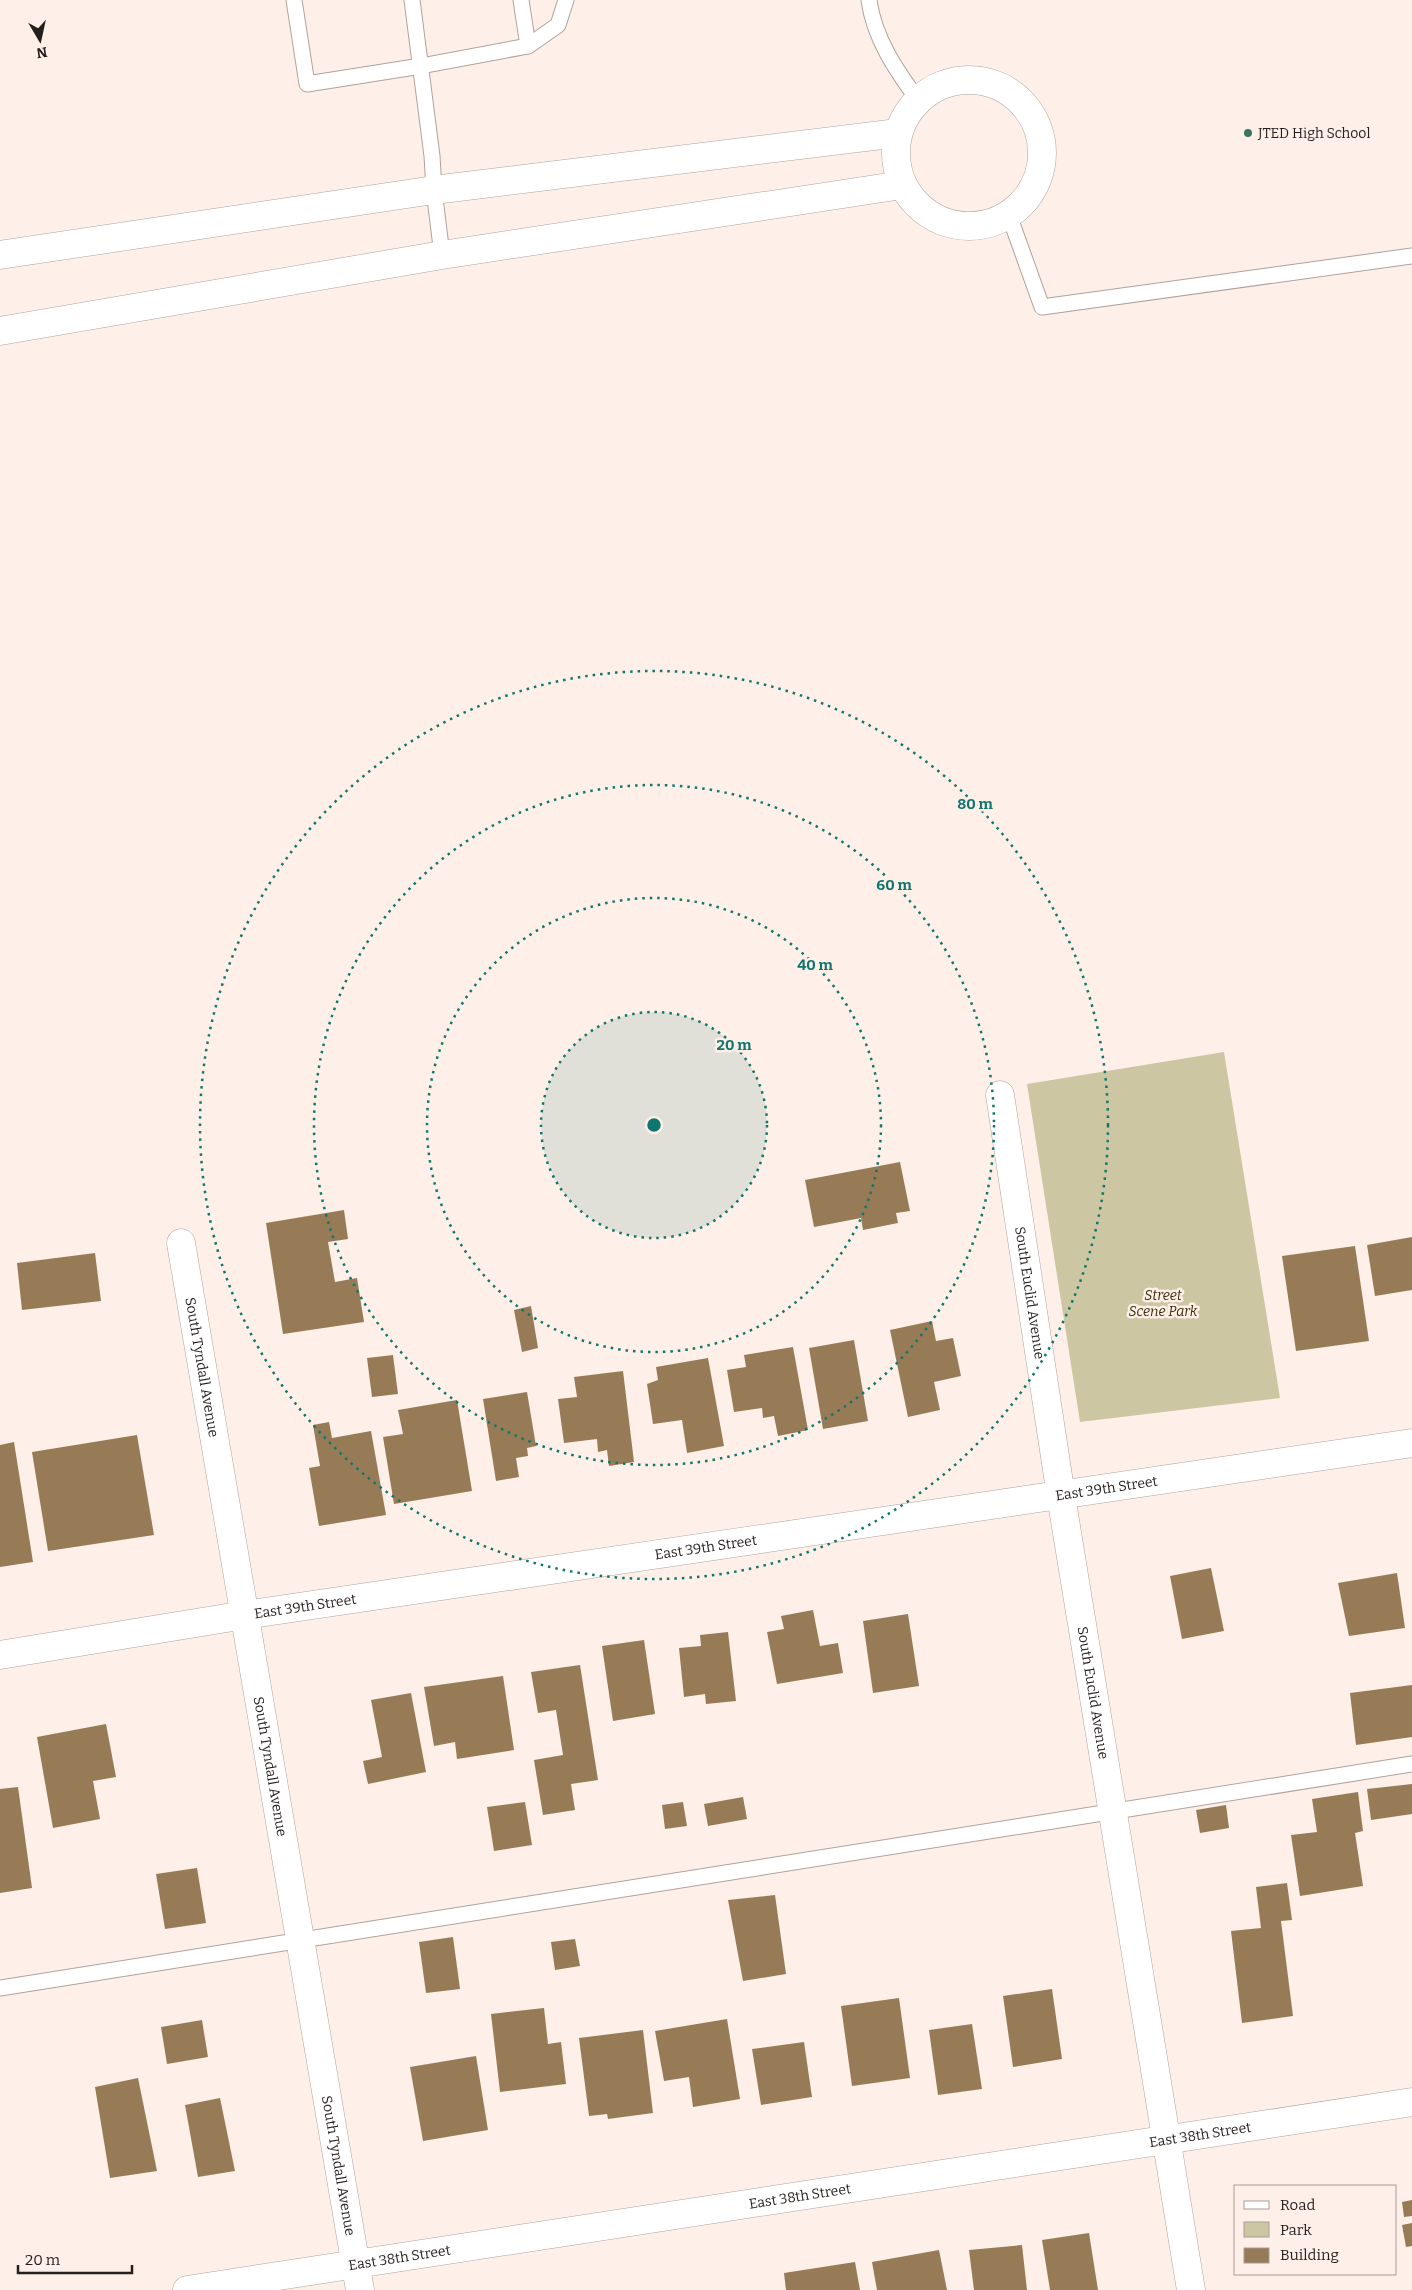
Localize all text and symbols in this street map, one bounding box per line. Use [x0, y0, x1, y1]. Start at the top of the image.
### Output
north arrow [15, 15, 65, 65]
text: N [35, 43, 49, 62]
place label: JTED High School [1257, 125, 1370, 142]
marker: JTED High School [1242, 127, 1254, 139]
text: 80 m [957, 795, 993, 813]
text: 60 m [876, 876, 912, 894]
text: 40 m [797, 956, 834, 974]
text: 20 m [717, 1036, 752, 1054]
centre of rings [645, 1116, 663, 1134]
street label: South Euclid Avenue [1012, 1225, 1049, 1360]
park label: Street Scene Park [1129, 1287, 1198, 1320]
street label: South Tyndall Avenue [182, 1296, 223, 1438]
street label: East 39th Street [1054, 1472, 1159, 1504]
street label: East 39th Street [654, 1531, 758, 1563]
street label: East 39th Street [253, 1590, 357, 1622]
street label: South Euclid Avenue [1074, 1625, 1112, 1760]
street label: South Tyndall Avenue [250, 1695, 291, 1838]
street label: South Tyndall Avenue [318, 2094, 359, 2237]
street label: East 38th Street [1148, 2118, 1252, 2151]
street label: East 38th Street [748, 2180, 852, 2212]
legend [1234, 2185, 1397, 2275]
text: Road [1280, 2196, 1315, 2214]
text: Park [1280, 2221, 1312, 2239]
street label: East 38th Street [347, 2241, 452, 2274]
scale bar [18, 2242, 131, 2274]
text: Building [1280, 2246, 1339, 2264]
text: 20 m [25, 2251, 61, 2269]

